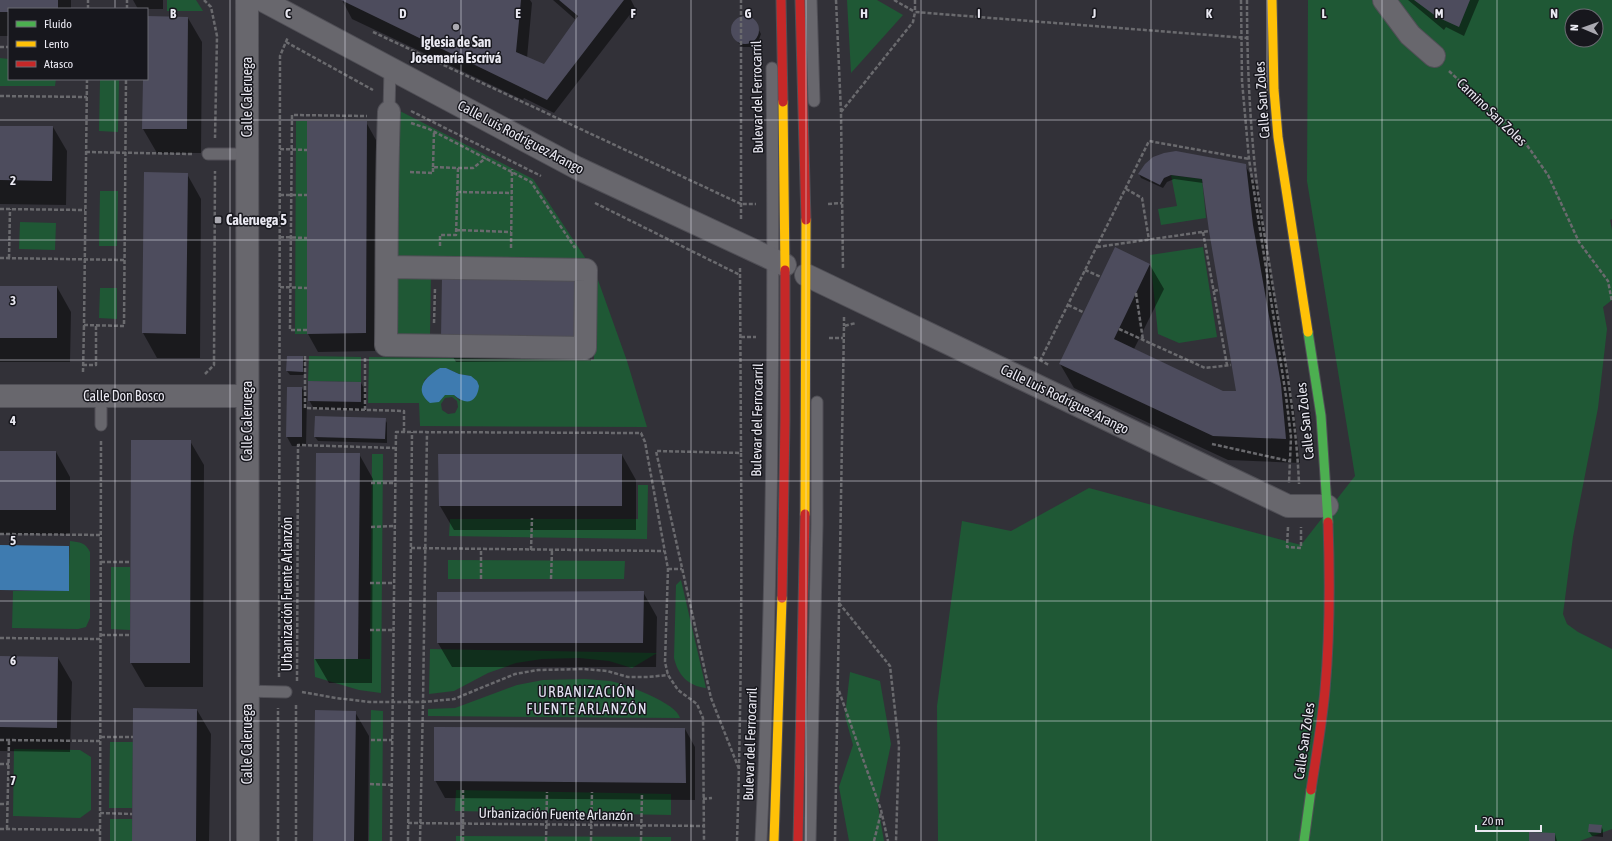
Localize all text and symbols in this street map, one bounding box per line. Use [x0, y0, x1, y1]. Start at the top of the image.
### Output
text: B [170, 6, 177, 21]
text: C [285, 6, 291, 21]
text: D [399, 6, 407, 21]
text: E [515, 6, 521, 21]
text: F [630, 6, 636, 21]
text: G [745, 6, 752, 21]
text: H [860, 6, 868, 21]
text: I [977, 6, 981, 21]
text: J [1091, 6, 1096, 21]
text: K [1206, 6, 1213, 21]
text: L [1321, 6, 1327, 21]
text: M [1435, 6, 1444, 21]
text: N [1550, 6, 1558, 21]
legend [8, 8, 148, 80]
north arrow [1564, 8, 1604, 48]
text: Fluido [44, 17, 72, 31]
marker: Iglesia de San Josemaría Escrivá [451, 22, 461, 32]
text: N [1568, 24, 1580, 31]
place label: Iglesia de San Josemaría Escrivá [410, 34, 502, 66]
text: Lento [44, 37, 69, 51]
street label: Bulevar del Ferrocarril [748, 40, 766, 154]
text: Atasco [44, 57, 74, 71]
street label: Calle Caleruega [239, 57, 255, 137]
street label: Calle San Zoles [1251, 61, 1273, 139]
street label: Camino San Zoles [1454, 75, 1530, 149]
street label: Calle Luis Rodríguez Arango [455, 97, 587, 177]
text: 2 [10, 173, 16, 188]
place label: Caleruega 5 [226, 212, 287, 228]
marker: Caleruega 5 [213, 215, 223, 225]
text: 3 [10, 293, 16, 308]
street label: Calle Luis Rodríguez Arango [998, 361, 1132, 437]
street label: Bulevar del Ferrocarril [748, 363, 766, 477]
street label: Calle Caleruega [239, 381, 255, 461]
street label: Calle San Zoles [1293, 382, 1317, 460]
street label: Calle Don Bosco [83, 388, 165, 404]
text: 4 [9, 413, 16, 428]
street label: Urbanización Fuente Arlanzón [279, 517, 295, 671]
text: 5 [10, 533, 16, 548]
text: 6 [10, 653, 16, 668]
district label: URBANIZACIÓN FUENTE ARLANZÓN [526, 683, 648, 717]
street label: Bulevar del Ferrocarril [740, 687, 760, 801]
street label: Calle San Zoles [1291, 702, 1317, 780]
street label: Calle Caleruega [239, 704, 255, 784]
text: 7 [10, 773, 16, 788]
street label: Urbanización Fuente Arlanzón [479, 805, 633, 823]
scale bar [1476, 807, 1541, 833]
text: 20 m [1482, 814, 1504, 828]

